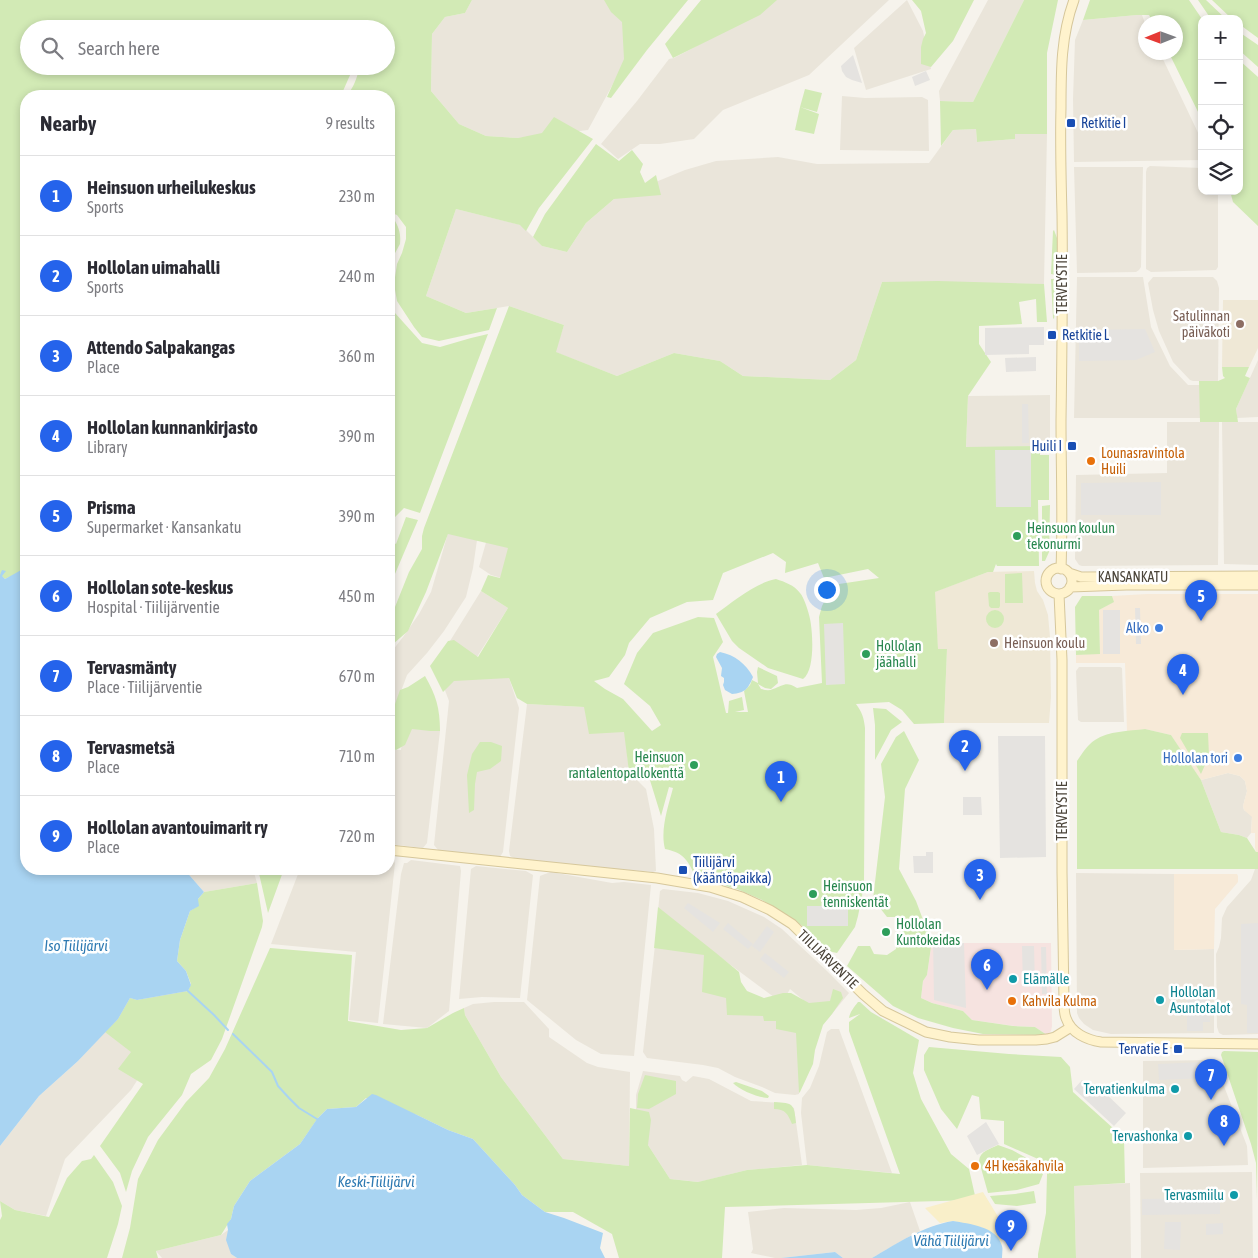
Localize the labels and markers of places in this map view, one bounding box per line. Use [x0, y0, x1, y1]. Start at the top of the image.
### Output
place label: Retkitie I [1081, 115, 1126, 131]
marker: Retkitie I [1065, 117, 1077, 129]
place label: Satulinnan päiväkoti [1173, 308, 1230, 340]
marker: Satulinnan päiväkoti [1234, 318, 1246, 330]
place label: Retkitie L [1062, 327, 1110, 343]
marker: Retkitie L [1046, 329, 1058, 341]
place label: Huili I [1031, 438, 1062, 454]
marker: Huili I [1066, 440, 1078, 452]
place label: Lounasravintola Huili [1101, 445, 1185, 477]
marker: Lounasravintola Huili [1085, 455, 1097, 467]
place label: Heinsuon koulun tekonurmi [1027, 520, 1115, 552]
marker: Heinsuon koulun tekonurmi [1011, 530, 1023, 542]
pin: 5 [1185, 580, 1217, 621]
place label: Alko [1126, 620, 1149, 636]
marker: Alko [1153, 622, 1165, 634]
place label: Heinsuon koulu [1004, 635, 1085, 651]
marker: Heinsuon koulu [988, 637, 1000, 649]
place label: Hollolan jäähalli [875, 638, 922, 670]
marker: Hollolan jäähalli [860, 648, 872, 660]
pin: 4 [1167, 654, 1199, 695]
pin: 2 [949, 730, 981, 771]
place label: Heinsuon rantalentopallokenttä [569, 749, 684, 781]
place label: Hollolan tori [1163, 750, 1228, 766]
marker: Hollolan tori [1232, 752, 1244, 764]
marker: Heinsuon rantalentopallokenttä [688, 759, 700, 771]
pin: 1 [765, 761, 797, 802]
place label: Tiilijärvi (kääntöpaikka) [693, 854, 771, 886]
pin: 3 [964, 859, 996, 900]
marker: Tiilijärvi (kääntöpaikka) [677, 864, 689, 876]
place label: Heinsuon tenniskentät [823, 878, 889, 910]
marker: Heinsuon tenniskentät [807, 888, 819, 900]
place label: Hollolan Kuntokeidas [896, 916, 960, 948]
marker: Hollolan Kuntokeidas [880, 926, 892, 938]
pin: 6 [971, 949, 1003, 990]
place label: Elämälle [1023, 971, 1069, 987]
marker: Elämälle [1007, 973, 1019, 985]
place label: Hollolan Asuntotalot [1170, 984, 1231, 1016]
place label: Kahvila Kulma [1022, 993, 1097, 1009]
marker: Hollolan Asuntotalot [1154, 994, 1166, 1006]
marker: Kahvila Kulma [1006, 995, 1018, 1007]
place label: Tervatie E [1119, 1041, 1168, 1057]
marker: Tervatie E [1172, 1043, 1184, 1055]
pin: 7 [1195, 1059, 1227, 1100]
place label: Tervatienkulma [1083, 1081, 1165, 1097]
marker: Tervatienkulma [1169, 1083, 1181, 1095]
pin: 8 [1208, 1105, 1240, 1146]
place label: Tervashonka [1112, 1128, 1178, 1144]
marker: Tervashonka [1182, 1130, 1194, 1142]
place label: 4H kesäkahvila [985, 1158, 1064, 1174]
marker: 4H kesäkahvila [969, 1160, 981, 1172]
place label: Tervasmiilu [1164, 1187, 1224, 1203]
marker: Tervasmiilu [1228, 1189, 1240, 1201]
pin: 9 [995, 1210, 1027, 1251]

